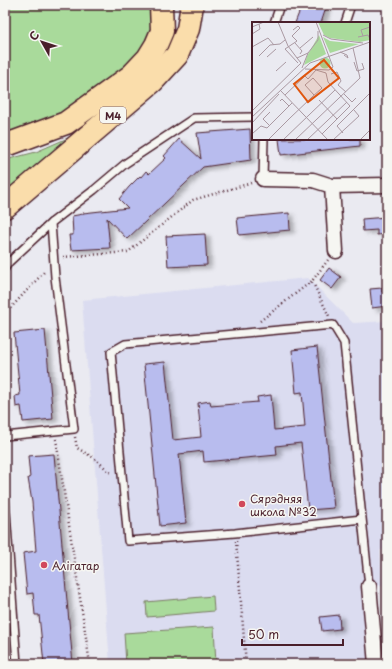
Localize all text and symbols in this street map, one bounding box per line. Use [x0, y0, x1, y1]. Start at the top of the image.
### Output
north arrow [22, 22, 62, 62]
inset map [252, 22, 370, 140]
text: С [25, 27, 43, 44]
road number: М4 [100, 107, 126, 123]
place label: Сярэдняя школа №32 [250, 490, 317, 520]
marker: Сярэдняя школа №32 [237, 499, 247, 509]
place label: Алігатар [52, 557, 100, 574]
marker: Алігатар [39, 560, 49, 570]
scale bar [242, 621, 343, 647]
text: 50 m [248, 625, 279, 643]

